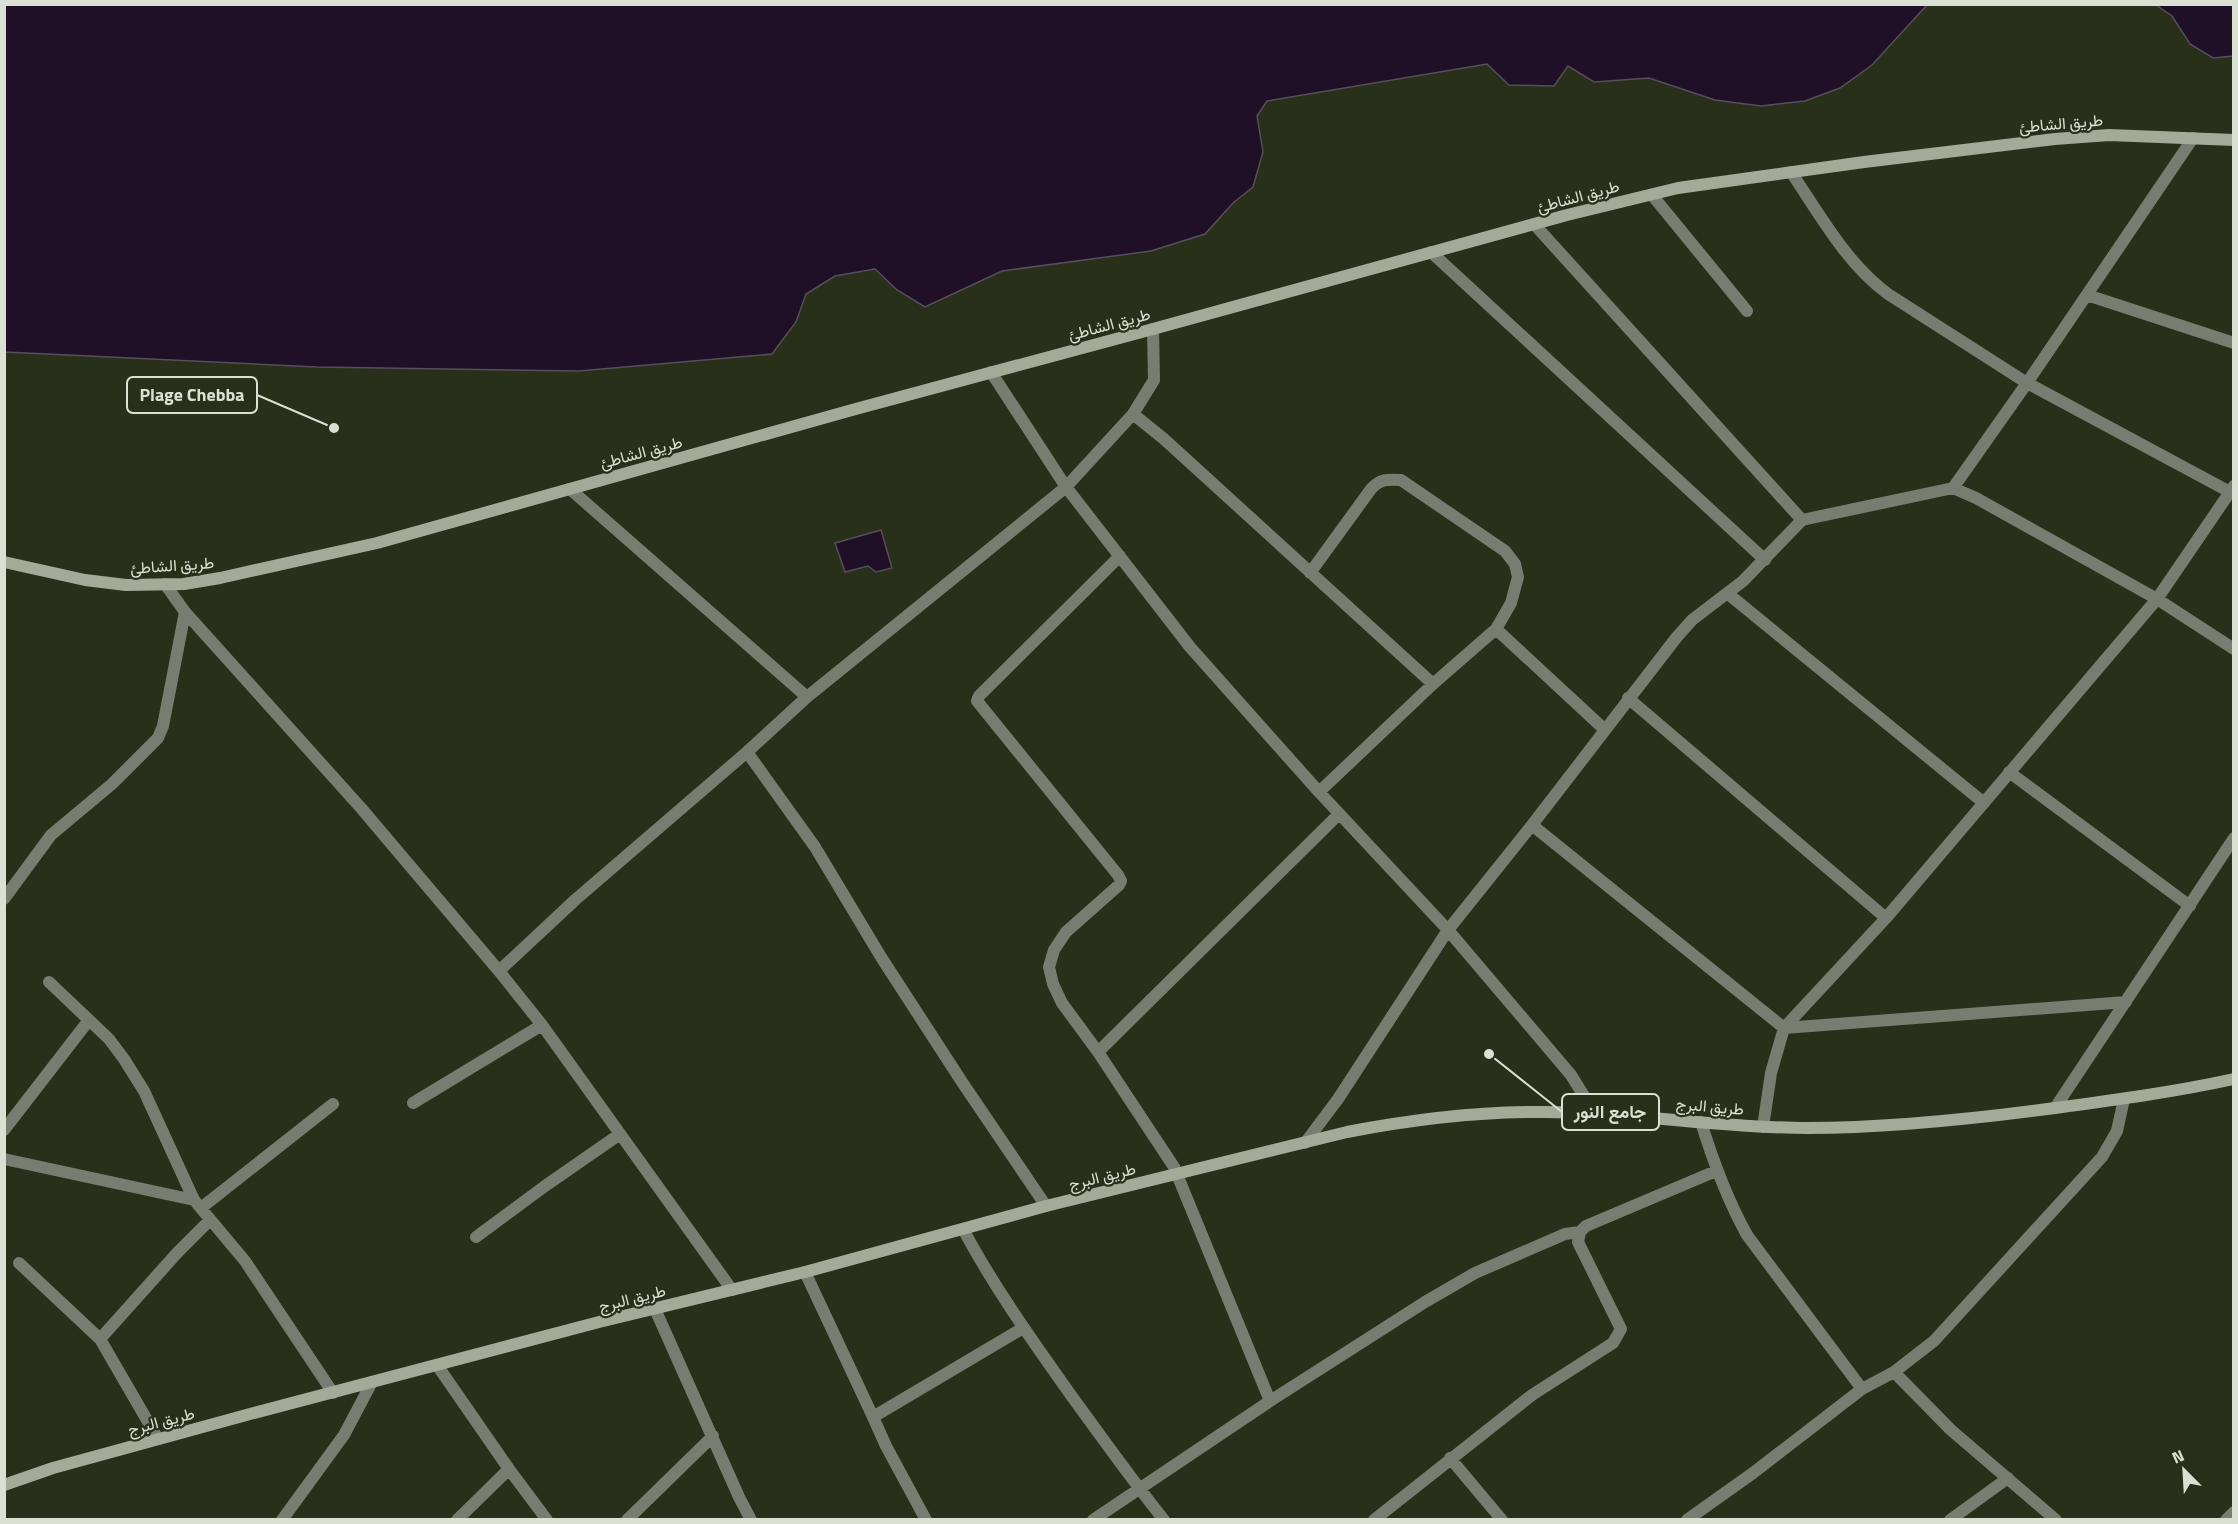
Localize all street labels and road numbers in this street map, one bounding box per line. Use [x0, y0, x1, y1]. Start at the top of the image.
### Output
street label: طريق الشاطئ [2018, 107, 2104, 139]
street label: طريق الشاطئ [1534, 174, 1622, 218]
street label: طريق الشاطئ [1065, 302, 1153, 346]
street label: طريق الشاطئ [597, 430, 685, 474]
street label: طريق الشاطئ [129, 550, 215, 580]
street label: طريق البرج [1675, 1091, 1745, 1121]
street label: طريق البرج [1066, 1156, 1138, 1196]
street label: طريق البرج [596, 1278, 668, 1318]
street label: طريق البرج [125, 1401, 197, 1441]

